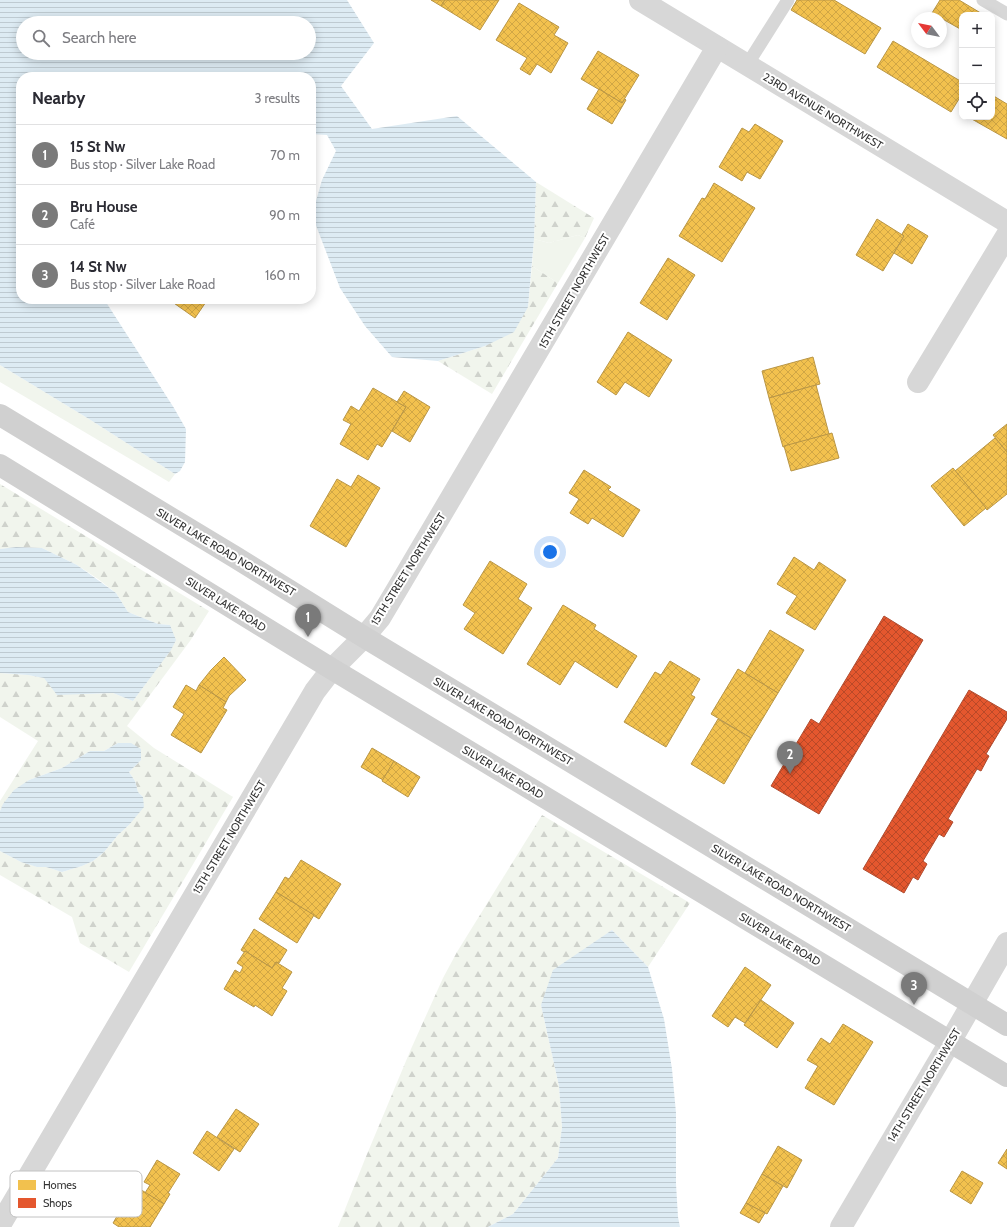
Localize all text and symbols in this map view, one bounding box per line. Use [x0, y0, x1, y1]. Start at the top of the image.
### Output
north arrow [911, 12, 947, 48]
map controls [959, 12, 995, 120]
button: + [959, 12, 995, 48]
search box [16, 16, 316, 60]
icon: search [30, 27, 52, 49]
text: Search here [62, 29, 137, 47]
button: − [959, 48, 995, 84]
street label: 23RD AVENUE NORTHWEST [761, 70, 886, 152]
button: locate [959, 84, 995, 120]
text: Nearby [32, 88, 85, 108]
text: 3 results [254, 90, 300, 106]
text: 15 St Nw [70, 138, 125, 156]
text: 1 [43, 147, 47, 163]
text: 70 m [270, 147, 300, 163]
text: Bus stop · Silver Lake Road [70, 156, 215, 172]
text: Bru House [70, 198, 138, 216]
text: 2 [42, 207, 48, 223]
text: 90 m [269, 207, 300, 223]
text: Café [70, 216, 95, 232]
street label: 15TH STREET NORTHWEST [535, 231, 613, 351]
text: 14 St Nw [70, 258, 127, 276]
text: 3 [41, 267, 49, 283]
text: 160 m [265, 267, 300, 283]
text: Bus stop · Silver Lake Road [70, 276, 215, 292]
street label: SILVER LAKE ROAD NORTHWEST [154, 505, 298, 599]
street label: 15TH STREET NORTHWEST [368, 510, 449, 628]
your location [540, 542, 560, 562]
street label: SILVER LAKE ROAD [183, 574, 269, 634]
pin: 1 [295, 604, 321, 637]
street label: SILVER LAKE ROAD NORTHWEST [431, 674, 575, 768]
pin: 2 [777, 741, 803, 774]
street label: SILVER LAKE ROAD [460, 742, 546, 802]
street label: 15TH STREET NORTHWEST [189, 777, 269, 896]
street label: SILVER LAKE ROAD NORTHWEST [709, 841, 853, 935]
street label: SILVER LAKE ROAD [737, 909, 823, 969]
pin: 3 [901, 972, 927, 1005]
street label: 14TH STREET NORTHWEST [884, 1025, 964, 1145]
legend [10, 1171, 142, 1217]
text: Homes [43, 1178, 77, 1192]
text: Shops [43, 1196, 72, 1210]

